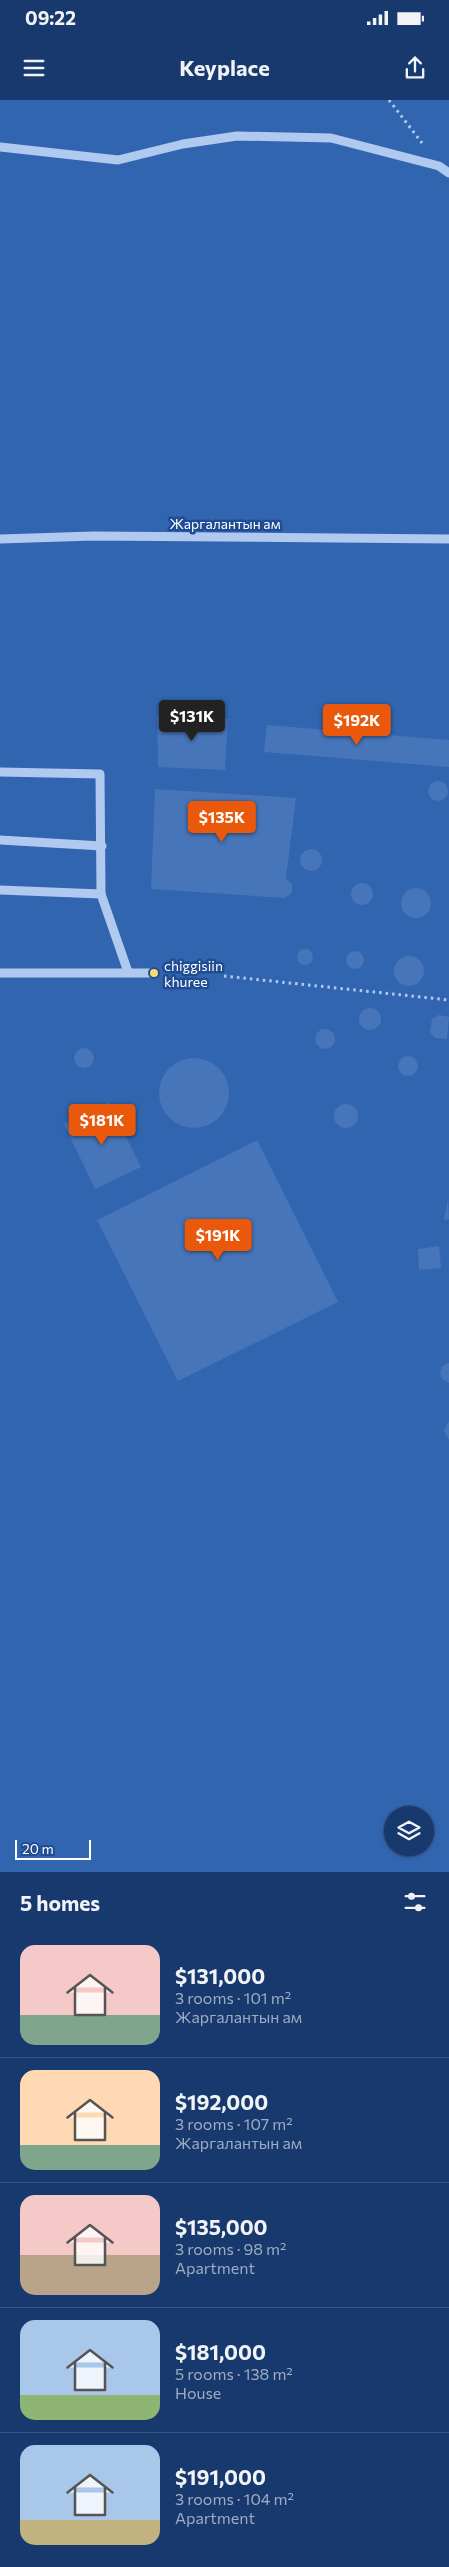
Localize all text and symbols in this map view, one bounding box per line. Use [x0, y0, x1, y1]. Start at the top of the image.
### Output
text: 09:22 [25, 6, 76, 29]
icon: menu [20, 54, 48, 82]
text: Keyplace [179, 54, 270, 81]
icon: share [401, 54, 429, 82]
street label: Жаргалантын ам [169, 515, 281, 532]
pin: $131K [157, 700, 227, 742]
pin: $192K [322, 704, 392, 746]
text: $131K [170, 706, 214, 725]
text: $192K [334, 710, 380, 729]
pin: $135K [187, 800, 257, 843]
text: $135K [199, 807, 245, 826]
place label: chiggisiin khuree [164, 957, 223, 990]
marker: chiggisiin khuree [148, 967, 160, 979]
pin: $181K [67, 1104, 137, 1146]
text: $181K [80, 1110, 124, 1129]
pin: $191K [183, 1218, 253, 1261]
text: $191K [196, 1225, 240, 1244]
map controls [384, 1806, 434, 1856]
button: layers [384, 1806, 434, 1856]
scale bar [15, 1837, 91, 1860]
text: 20 m [22, 1840, 54, 1857]
icon: filters [401, 1888, 429, 1916]
text: 5 homes [20, 1890, 100, 1915]
text: $131,000 [175, 1963, 265, 1988]
icon: home [60, 1965, 120, 2025]
text: 3 rooms · 101 m² [175, 1988, 291, 2007]
text: Жаргалантын ам [175, 2007, 302, 2026]
text: $192,000 [175, 2089, 268, 2114]
icon: home [60, 2090, 120, 2150]
text: 3 rooms · 107 m² [175, 2114, 293, 2133]
text: Жаргалантын ам [175, 2133, 302, 2152]
text: $135,000 [175, 2214, 268, 2239]
icon: home [60, 2215, 120, 2275]
text: 3 rooms · 98 m² [175, 2239, 286, 2258]
text: Apartment [175, 2258, 255, 2277]
text: $181,000 [175, 2339, 266, 2364]
icon: home [60, 2340, 120, 2400]
text: 5 rooms · 138 m² [175, 2364, 293, 2383]
text: House [175, 2383, 221, 2402]
text: $191,000 [175, 2464, 266, 2489]
icon: home [60, 2465, 120, 2525]
text: 3 rooms · 104 m² [175, 2489, 294, 2508]
text: Apartment [175, 2508, 255, 2527]

